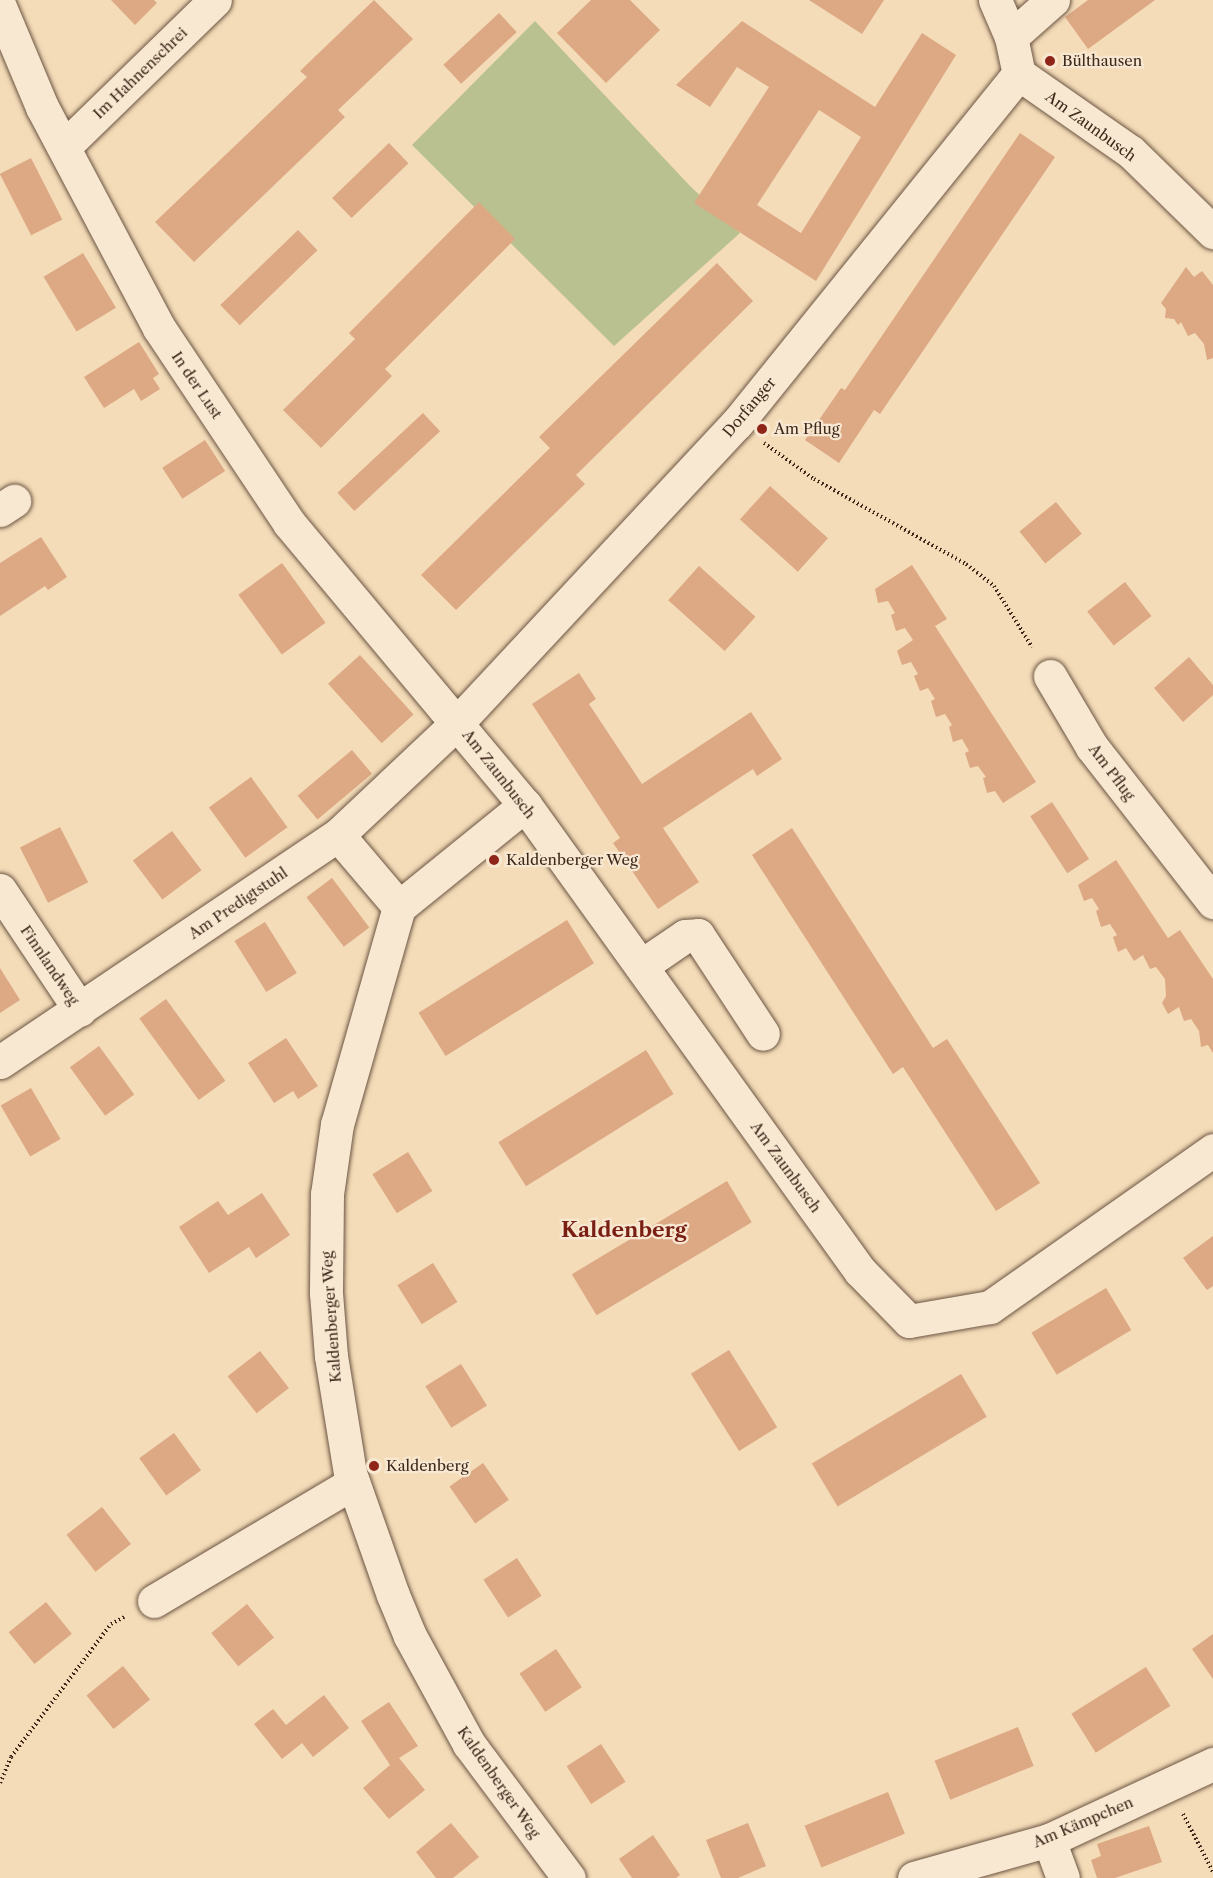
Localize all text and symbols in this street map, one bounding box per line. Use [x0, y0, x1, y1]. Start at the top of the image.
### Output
street label: Im Hahnenschrei [89, 24, 191, 122]
place label: Bülthausen [1062, 52, 1142, 70]
marker: Bülthausen [1043, 54, 1057, 68]
street label: Am Zaunbusch [1042, 87, 1140, 165]
street label: In der Lust [168, 348, 226, 422]
street label: Dorfanger [719, 373, 779, 441]
place label: Am Pflug [774, 420, 840, 438]
marker: Am Pflug [755, 422, 769, 436]
street label: Am Zaunbusch [459, 726, 539, 822]
street label: Am Pflug [1085, 740, 1139, 804]
place label: Kaldenberger Weg [506, 851, 639, 869]
marker: Kaldenberger Weg [487, 853, 501, 867]
street label: Am Predigtstuhl [185, 863, 291, 943]
street label: Finnlandweg [17, 922, 83, 1008]
street label: Am Zaunbusch [747, 1118, 825, 1216]
district label: Kaldenberg [561, 1217, 687, 1243]
street label: Kaldenberger Weg [317, 1250, 345, 1384]
place label: Kaldenberg [386, 1457, 469, 1475]
marker: Kaldenberg [367, 1459, 381, 1473]
street label: Kaldenberger Weg [454, 1722, 544, 1842]
street label: Am Kämpchen [1030, 1793, 1136, 1851]

